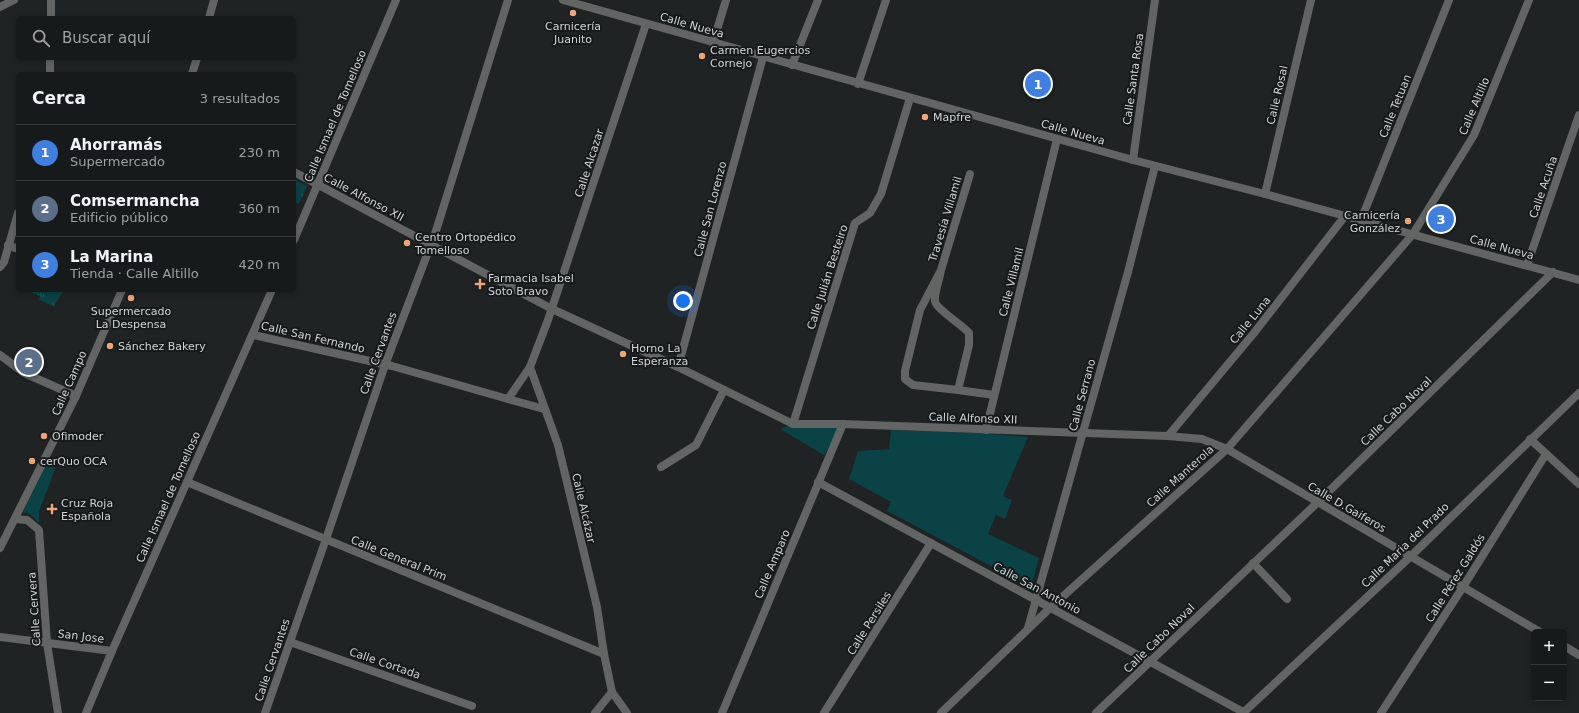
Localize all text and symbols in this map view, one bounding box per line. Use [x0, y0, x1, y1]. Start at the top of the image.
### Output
marker: Carnicería Juanito [568, 8, 578, 18]
street label: Calle Nueva [658, 10, 725, 41]
search box [16, 16, 296, 60]
place label: Carnicería Juanito [545, 20, 601, 46]
icon: search [30, 27, 52, 49]
text: Buscar aquí [62, 29, 150, 47]
street label: Calle Santa Rosa [1121, 32, 1146, 126]
place label: Carmen Eugercios Cornejo [710, 44, 810, 70]
street label: Calle Ismael de Tomelloso [302, 48, 369, 184]
marker: Carmen Eugercios Cornejo [697, 51, 707, 61]
street label: Calle Rosal [1264, 64, 1291, 126]
pin: 1 [1025, 69, 1051, 99]
street label: Calle Tetuan [1377, 72, 1414, 140]
street label: Calle Altillo [1456, 75, 1493, 137]
text: Cerca [32, 88, 86, 108]
text: 3 resultados [200, 91, 280, 106]
place label: Mapfre [933, 111, 971, 124]
marker: Mapfre [920, 112, 930, 122]
street label: Calle Nueva [1039, 117, 1106, 148]
street label: Calle Alcazar [572, 127, 607, 199]
text: Ahorramás [70, 136, 162, 154]
text: 1 [40, 145, 50, 160]
text: 230 m [238, 145, 280, 160]
text: Supermercado [70, 154, 165, 169]
street label: Calle Acuña [1527, 154, 1560, 220]
street label: Calle San Lorenzo [691, 160, 730, 258]
street label: Calle Alfonso XII [321, 171, 406, 224]
street label: Travesía Villamil [926, 175, 965, 264]
text: Comsermancha [70, 192, 200, 210]
text: 2 [40, 201, 50, 216]
text: 360 m [238, 201, 280, 216]
pin: 3 [1428, 204, 1454, 234]
place label: Carnicería González [1344, 209, 1400, 235]
text: Edificio público [70, 210, 168, 225]
marker: Carnicería González [1403, 216, 1413, 226]
street label: Calle Julián Besteiro [804, 223, 851, 331]
place label: Centro Ortopédico Tomelloso [414, 231, 516, 257]
street label: Calle Nueva [1468, 233, 1535, 262]
marker: Centro Ortopédico Tomelloso [402, 238, 412, 248]
street label: Calle Villamil [997, 246, 1026, 318]
text: La Marina [70, 248, 153, 266]
text: 3 [40, 257, 50, 272]
text: 420 m [238, 257, 280, 272]
text: Tienda · Calle Altillo [70, 266, 199, 281]
place label: Farmacia Isabel Soto Bravo [488, 272, 574, 298]
marker: Farmacia Isabel Soto Bravo [475, 279, 485, 289]
your location [673, 291, 693, 311]
marker: Supermercado La Despensa [126, 293, 136, 303]
street label: Calle Luna [1227, 294, 1274, 347]
place label: Supermercado La Despensa [91, 305, 171, 331]
street label: Calle Cervantes [358, 310, 400, 396]
street label: Calle San Fernando [260, 319, 366, 356]
place label: Sánchez Bakery [118, 340, 206, 353]
marker: Sánchez Bakery [105, 341, 115, 351]
place label: Horno La Esperanza [631, 342, 688, 368]
pin: 2 [16, 347, 42, 377]
street label: Calle Campo [49, 349, 90, 418]
marker: Horno La Esperanza [618, 349, 628, 359]
street label: Calle Serrano [1067, 358, 1098, 432]
street label: Calle Cabo Noval [1358, 374, 1435, 449]
street label: Calle Alfonso XII [928, 410, 1018, 427]
street label: Calle Ismael de Tomelloso [134, 429, 203, 565]
place label: Ofimoder [52, 430, 104, 443]
marker: Ofimoder [39, 431, 49, 441]
street label: Calle Manterola [1144, 443, 1217, 510]
place label: cerQuo OCA [40, 455, 108, 468]
marker: cerQuo OCA [27, 456, 37, 466]
street label: Calle Alcázar [569, 472, 598, 545]
street label: Calle D.Gaiferos [1305, 480, 1389, 535]
place label: Cruz Roja Española [61, 497, 113, 523]
street label: Calle Maria del Prado [1359, 500, 1452, 591]
marker: Cruz Roja Española [46, 503, 58, 515]
street label: Calle Amparo [752, 527, 793, 601]
street label: Calle Pérez Galdós [1423, 531, 1488, 625]
street label: Calle General Prim [349, 533, 449, 584]
street label: Calle San Antonio [991, 560, 1083, 617]
street label: Calle Cervera [25, 571, 44, 646]
street label: Calle Persiles [845, 589, 894, 658]
street label: Calle Cabo Noval [1121, 601, 1198, 676]
street label: Calle Cervantes [252, 617, 293, 703]
street label: San Jose [57, 627, 105, 646]
map controls [1531, 629, 1567, 701]
button: + [1531, 629, 1567, 665]
street label: Calle Cortada [347, 645, 422, 682]
button: − [1531, 665, 1567, 701]

